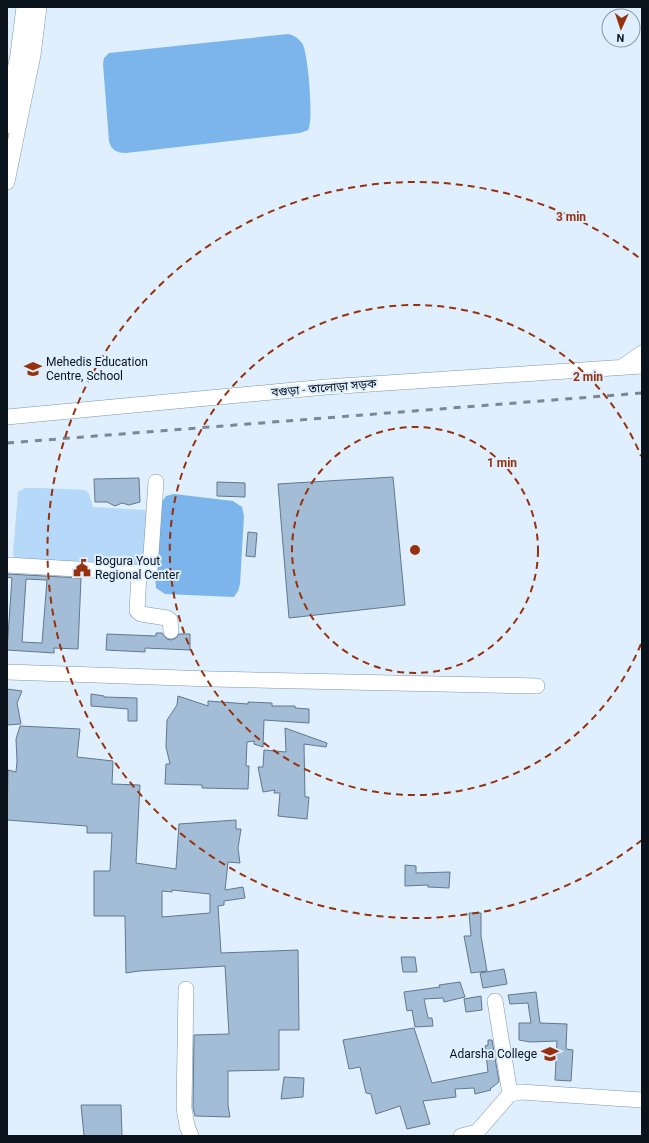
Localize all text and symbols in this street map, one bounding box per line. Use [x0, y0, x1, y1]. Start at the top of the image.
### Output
north arrow [601, 8, 641, 48]
text: N [616, 31, 625, 44]
text: 3 min [556, 210, 586, 224]
place label: Mehedis Education Centre, School [46, 355, 148, 383]
school or university icon: Mehedis Education Centre, School [23, 359, 43, 379]
text: 2 min [573, 370, 603, 384]
street label: বগুড়া - তালোড়া সড়ক [270, 376, 378, 400]
text: 1 min [487, 456, 517, 470]
centre of rings [408, 543, 422, 557]
place label: Bogura Yout Regional Center [95, 554, 179, 582]
public building icon: Bogura Yout Regional Center [72, 558, 92, 578]
school or university icon: Adarsha College [540, 1044, 560, 1064]
place label: Adarsha College [450, 1047, 537, 1061]

